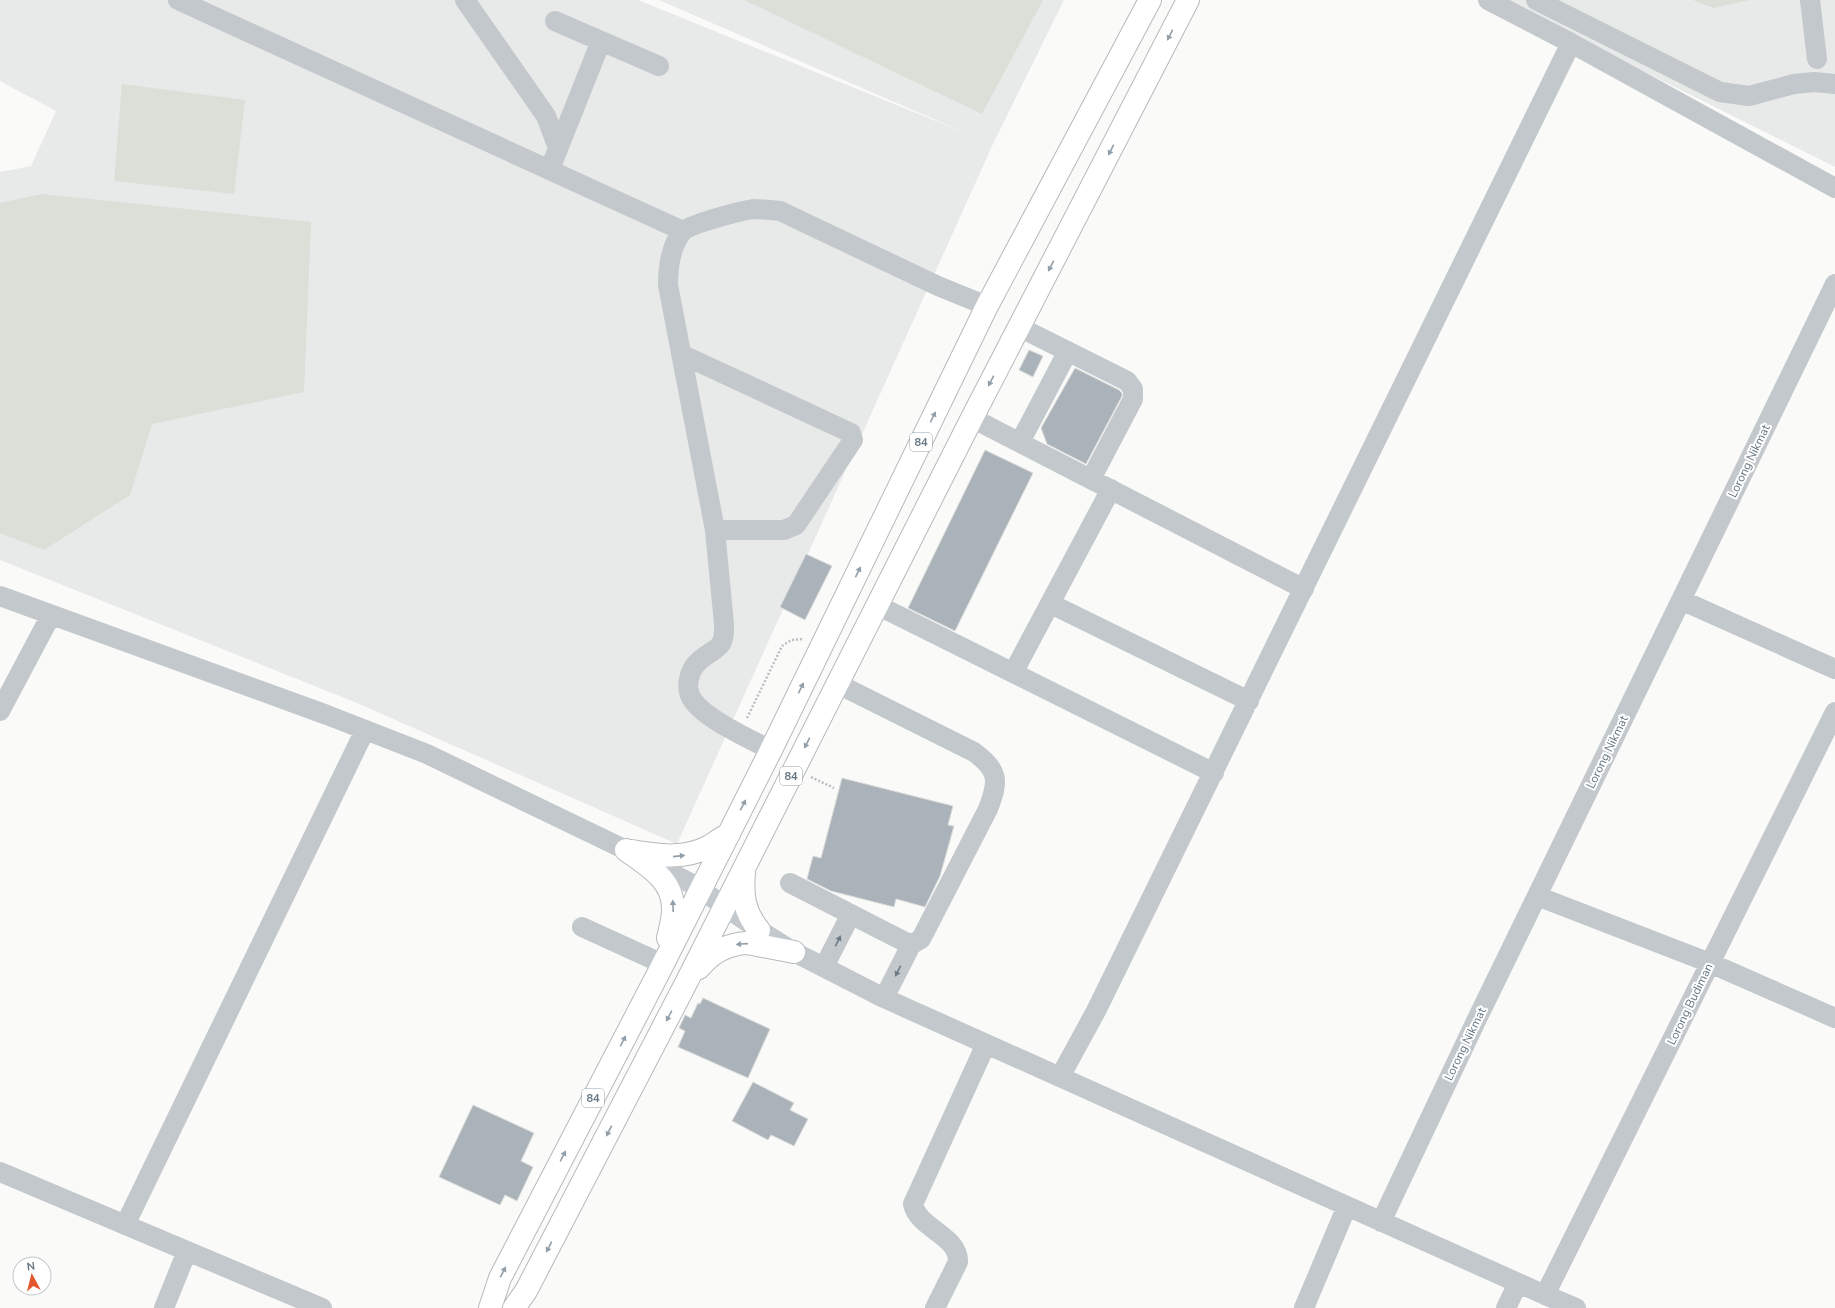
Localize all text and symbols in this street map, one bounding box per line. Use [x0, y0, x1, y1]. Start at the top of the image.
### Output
one-way arrow [1167, 29, 1174, 40]
one-way arrow [1107, 144, 1114, 156]
one-way arrow [1048, 260, 1054, 271]
one-way arrow [988, 375, 994, 387]
one-way arrow [930, 411, 936, 422]
street label: Lorong Nikmat [1724, 421, 1774, 500]
road number: 84 [910, 433, 932, 451]
one-way arrow [855, 566, 861, 577]
one-way arrow [798, 683, 804, 694]
street label: Lorong Nikmat [1582, 712, 1632, 791]
one-way arrow [804, 738, 810, 749]
road number: 84 [780, 767, 802, 785]
one-way arrow [740, 799, 747, 811]
one-way arrow [673, 852, 685, 859]
one-way arrow [669, 900, 676, 912]
one-way arrow [834, 935, 841, 947]
one-way arrow [736, 941, 748, 948]
street label: Lorong Budiman [1663, 960, 1717, 1048]
one-way arrow [894, 966, 901, 977]
street label: Lorong Nikmat [1440, 1004, 1490, 1083]
one-way arrow [666, 1010, 672, 1022]
one-way arrow [620, 1035, 626, 1047]
road number: 84 [582, 1089, 604, 1107]
one-way arrow [606, 1126, 612, 1137]
one-way arrow [560, 1150, 567, 1162]
one-way arrow [546, 1241, 553, 1253]
north arrow [12, 1256, 52, 1296]
text: N [26, 1259, 36, 1275]
one-way arrow [500, 1266, 507, 1277]

